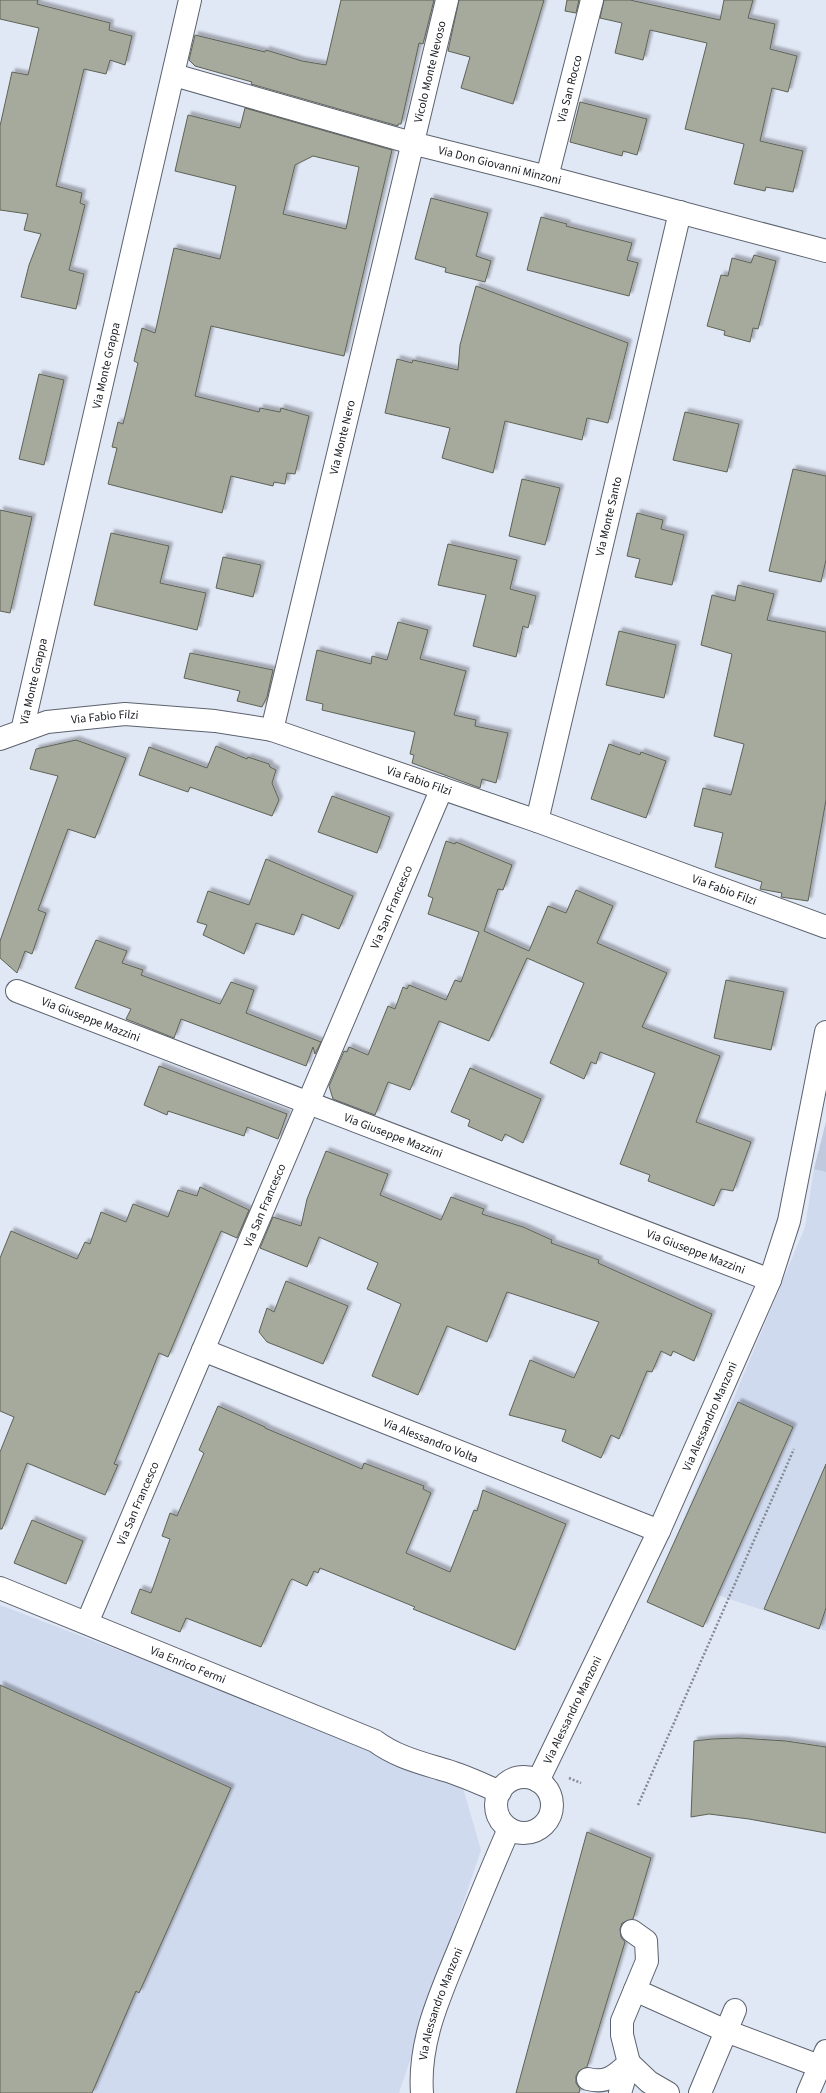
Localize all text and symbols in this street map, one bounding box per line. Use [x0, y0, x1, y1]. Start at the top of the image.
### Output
street label: Vicolo Monte Nevoso [409, 19, 450, 124]
street label: Via San Rocco [553, 53, 586, 124]
street label: Via Don Giovanni Minzoni [436, 141, 563, 189]
street label: Via Monte Grappa [88, 321, 124, 410]
street label: Via Monte Nero [325, 398, 359, 476]
street label: Via Monte Santo [591, 475, 626, 558]
street label: Via Monte Grappa [15, 636, 52, 726]
street label: Via Fabio Filzi [70, 705, 139, 728]
street label: Via Fabio Filzi [384, 762, 454, 800]
street label: Via San Francesco [366, 863, 417, 951]
street label: Via Fabio Filzi [690, 870, 759, 909]
street label: Via Giuseppe Mazzini [39, 993, 143, 1046]
street label: Via Giuseppe Mazzini [341, 1109, 445, 1162]
street label: Via San Francesco [239, 1161, 290, 1250]
street label: Via Giuseppe Mazzini [644, 1225, 748, 1278]
street label: Via Alessandro Manzoni [678, 1359, 741, 1474]
street label: Via Alessandro Volta [381, 1414, 481, 1467]
street label: Via San Francesco [113, 1459, 163, 1548]
street label: Via Enrico Fermi [147, 1642, 229, 1688]
street label: Via Alessandro Manzoni [539, 1653, 606, 1767]
street label: Via Alessandro Manzoni [414, 1945, 467, 2061]

